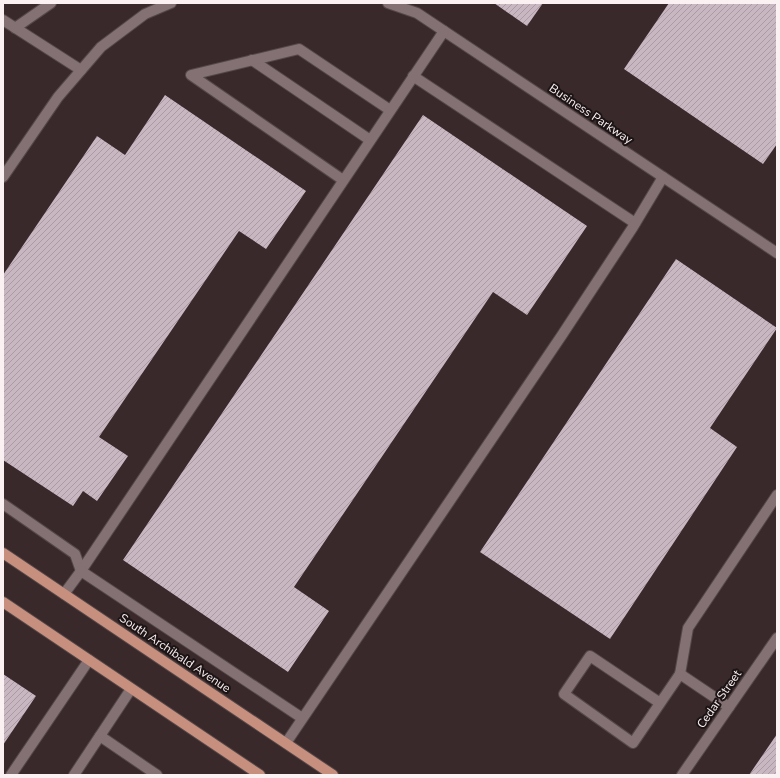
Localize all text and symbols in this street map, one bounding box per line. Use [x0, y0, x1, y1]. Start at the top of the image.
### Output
street label: Business Parkway [546, 80, 637, 148]
street label: South Archibald Avenue [116, 610, 234, 696]
street label: Cedar Street [693, 666, 745, 731]

